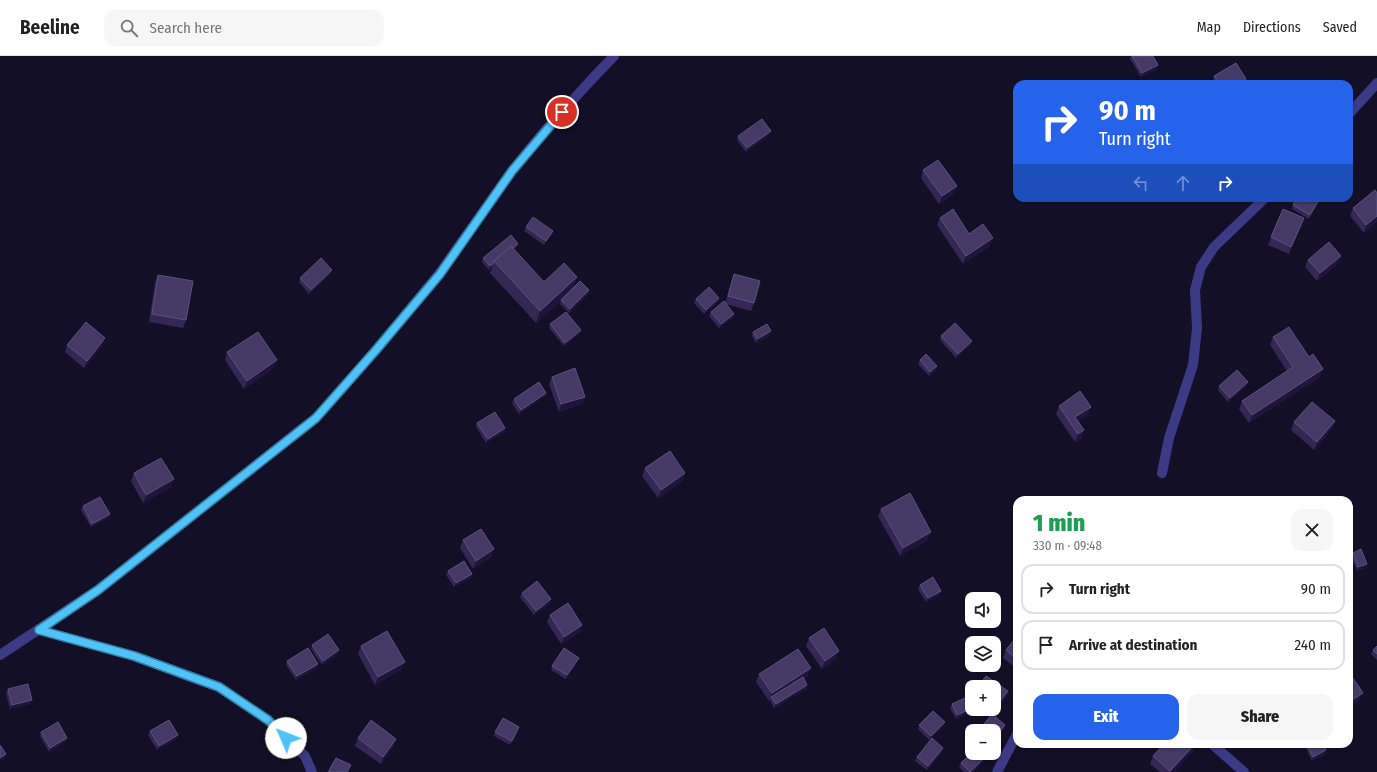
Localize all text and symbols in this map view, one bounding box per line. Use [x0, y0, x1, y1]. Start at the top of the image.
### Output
search box [104, 10, 384, 46]
text: Beeline [20, 16, 80, 39]
icon: search [118, 17, 140, 39]
text: Search here [150, 19, 222, 37]
text: Map [1197, 19, 1221, 36]
text: Directions [1243, 19, 1301, 36]
text: Saved [1323, 19, 1357, 36]
text: 90 m [1099, 94, 1156, 127]
pin [545, 95, 579, 129]
icon: right [1033, 96, 1085, 148]
icon: arrive [551, 101, 573, 123]
text: Turn right [1099, 128, 1171, 150]
icon: left [1130, 172, 1152, 194]
icon: ahead [1172, 172, 1194, 194]
icon: right [1214, 172, 1236, 194]
text: 1 min [1033, 509, 1085, 537]
button: close [1291, 509, 1333, 551]
text: 330 m · 09:48 [1033, 538, 1102, 553]
icon: right [1035, 578, 1057, 600]
text: Turn right [1069, 580, 1130, 598]
text: 90 m [1301, 580, 1331, 598]
map controls [965, 592, 1001, 760]
button: sound [965, 592, 1001, 628]
icon: arrive [1035, 634, 1057, 656]
button: layers [965, 636, 1001, 672]
text: Arrive at destination [1069, 636, 1197, 654]
text: 240 m [1295, 636, 1331, 654]
button: + [965, 680, 1001, 716]
button: Exit [1033, 694, 1179, 740]
button: Share [1187, 694, 1333, 740]
position arrow [265, 717, 307, 759]
button: − [965, 724, 1001, 760]

